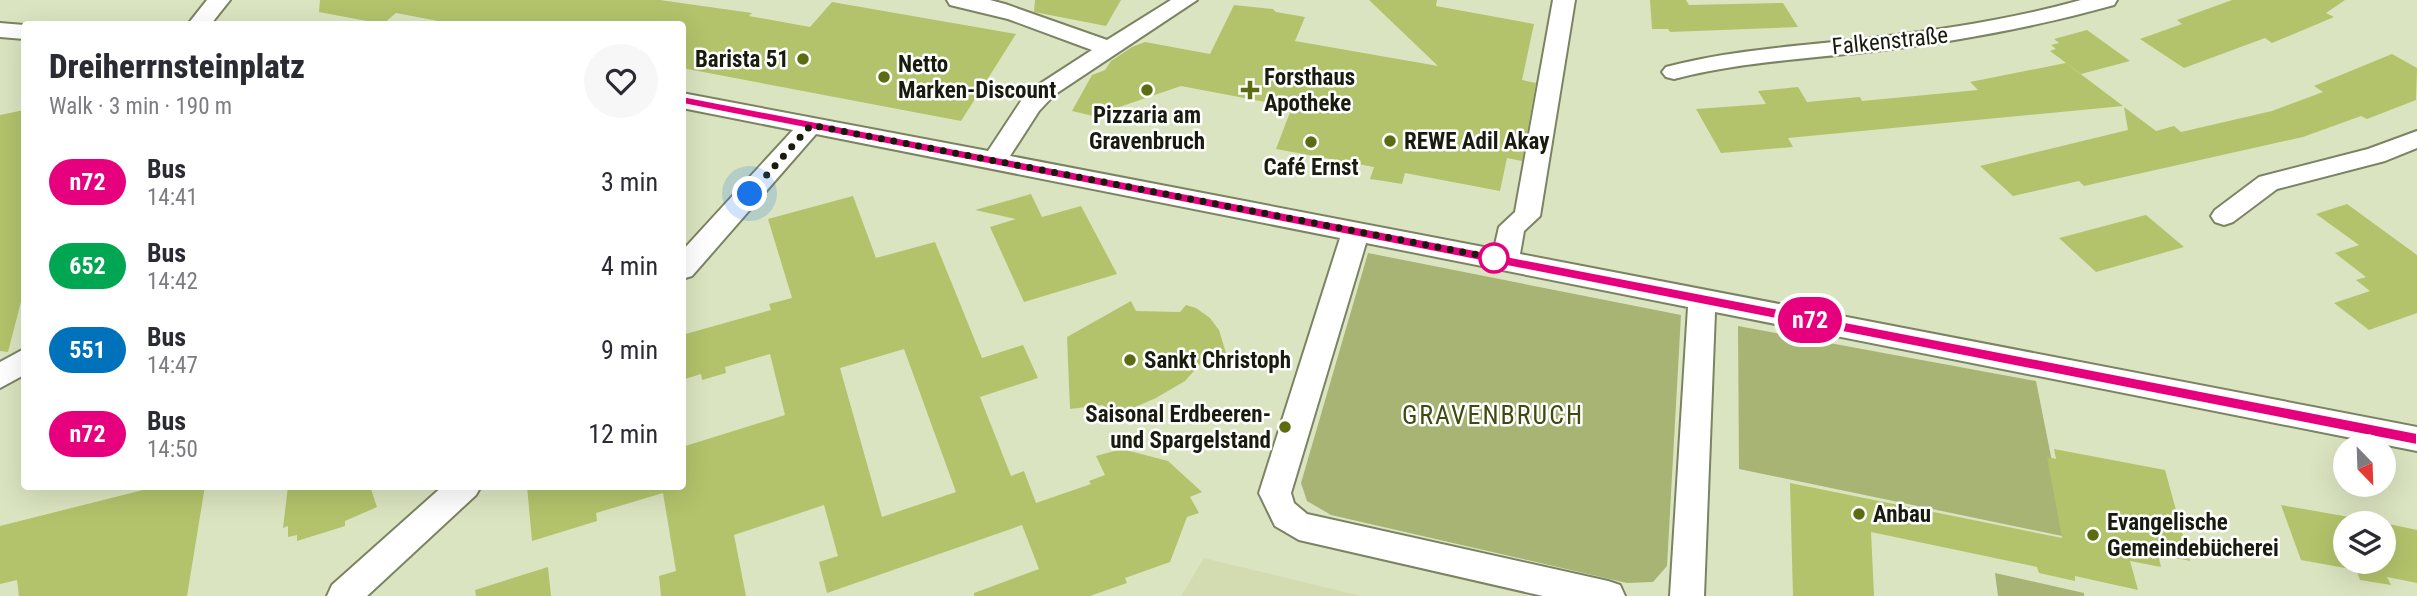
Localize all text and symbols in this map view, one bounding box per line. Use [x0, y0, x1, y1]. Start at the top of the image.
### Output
street label: Falkenstraße [1831, 21, 1949, 61]
button: heart [584, 44, 658, 118]
place label: Barista 51 [695, 46, 789, 73]
text: Dreiherrnsteinplatz [49, 47, 305, 86]
marker: Barista 51 [795, 51, 811, 67]
place label: Netto Marken-Discount [898, 51, 1056, 104]
place label: Forsthaus Apotheke [1264, 64, 1355, 117]
marker: Netto Marken-Discount [876, 69, 892, 85]
marker: Pizzaria am Gravenbruch [1139, 82, 1155, 98]
marker: Forsthaus Apotheke [1242, 82, 1258, 98]
text: Walk · 3 min · 190 m [49, 93, 232, 120]
place label: Pizzaria am Gravenbruch [1089, 102, 1205, 155]
place label: REWE Adil Akay [1404, 128, 1550, 155]
marker: REWE Adil Akay [1382, 133, 1398, 149]
marker: Café Ernst [1303, 134, 1319, 150]
text: Bus [147, 154, 186, 184]
place label: Café Ernst [1263, 154, 1359, 181]
text: 3 min [601, 167, 658, 197]
text: n72 [69, 168, 106, 196]
your location [732, 176, 767, 211]
text: 14:41 [147, 184, 198, 211]
text: Bus [147, 238, 186, 268]
unlabelled marker [1479, 243, 1509, 273]
text: 4 min [601, 251, 658, 281]
text: 652 [69, 252, 106, 280]
text: 14:42 [147, 268, 198, 295]
line badge: n72 [1770, 297, 1850, 343]
text: n72 [1792, 306, 1828, 334]
text: Bus [147, 322, 186, 352]
text: 9 min [601, 335, 658, 365]
text: 551 [69, 336, 106, 364]
place label: Sankt Christoph [1144, 347, 1291, 374]
text: 14:47 [147, 352, 198, 379]
marker: Sankt Christoph [1122, 352, 1138, 368]
district label: GRAVENBRUCH [1402, 400, 1584, 430]
place label: Saisonal Erdbeeren- und Spargelstand [1085, 401, 1271, 454]
text: Bus [147, 406, 186, 436]
text: 12 min [588, 419, 658, 449]
marker: Saisonal Erdbeeren- und Spargelstand [1277, 419, 1293, 435]
text: n72 [69, 420, 106, 448]
north arrow [2333, 434, 2396, 497]
map controls [2333, 434, 2396, 574]
text: 14:50 [147, 436, 198, 463]
place label: Anbau [1873, 501, 1931, 528]
marker: Anbau [1851, 506, 1867, 522]
place label: Evangelische Gemeindebücherei [2107, 509, 2279, 562]
button: layers [2333, 511, 2396, 574]
marker: Evangelische Gemeindebücherei [2085, 527, 2101, 543]

